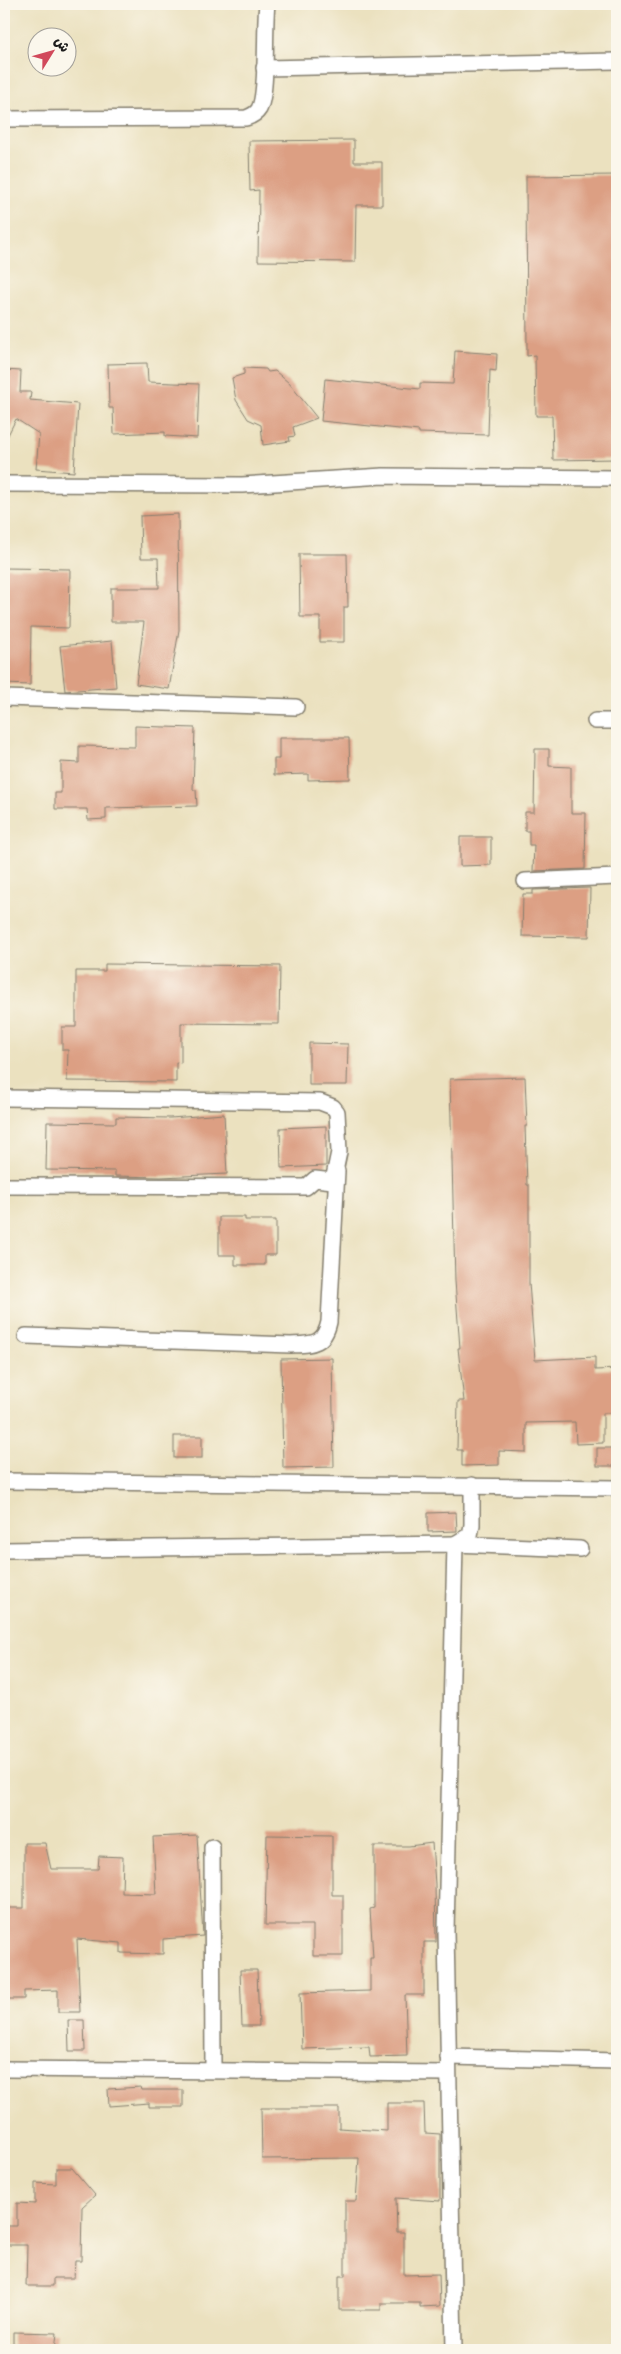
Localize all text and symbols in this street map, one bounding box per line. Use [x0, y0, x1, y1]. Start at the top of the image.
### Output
north arrow [28, 28, 78, 78]
text: ش [48, 33, 73, 58]

